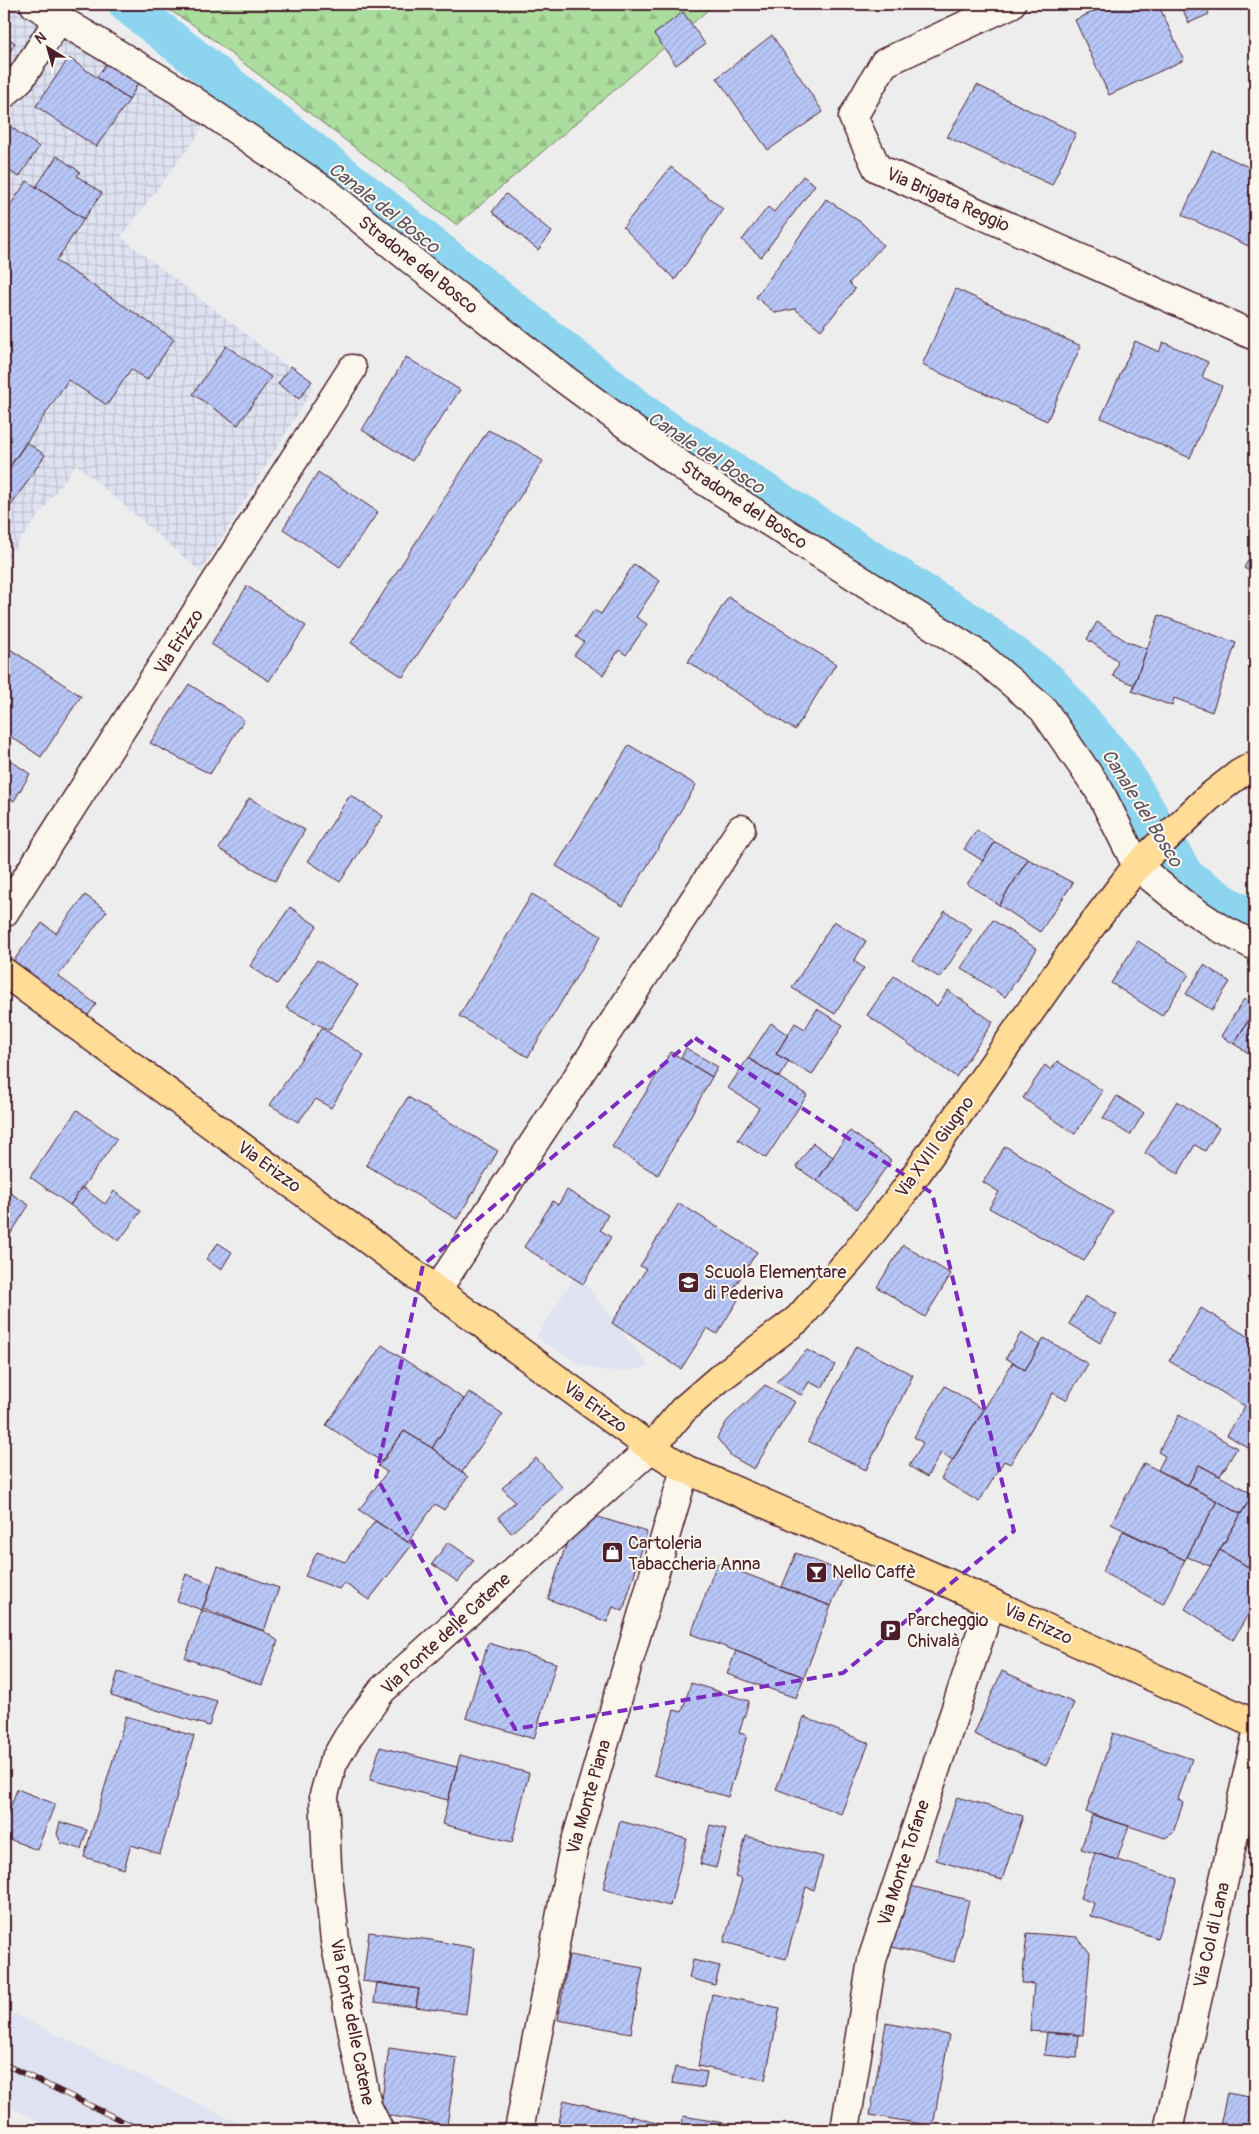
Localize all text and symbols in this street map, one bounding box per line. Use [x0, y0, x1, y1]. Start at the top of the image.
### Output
north arrow [22, 22, 72, 72]
text: N [32, 28, 49, 48]
water label: Canale del Bosco [324, 157, 446, 260]
street label: Via Brigata Reggio [883, 162, 1014, 238]
street label: Stradone del Bosco [353, 211, 483, 319]
water label: Canale del Bosco [643, 406, 770, 501]
street label: Stradone del Bosco [676, 456, 812, 555]
street label: Via Erizzo [149, 605, 209, 679]
water label: Canale del Bosco [1096, 745, 1189, 873]
street label: Via XVIII Giugno [890, 1091, 980, 1202]
street label: Via Erizzo [232, 1136, 306, 1198]
place label: Scuola Elementare di Pederiva [704, 1261, 846, 1305]
school or university icon: Scuola Elementare di Pederiva [676, 1270, 700, 1294]
street label: Via Erizzo [558, 1376, 632, 1438]
place label: Cartoleria Tabaccheria Anna [628, 1532, 760, 1576]
shop icon: Cartoleria Tabaccheria Anna [600, 1541, 624, 1565]
bar icon: Nello Caffè [804, 1560, 828, 1584]
place label: Nello Caffè [832, 1561, 916, 1584]
street label: Via Ponte delle Catene [376, 1568, 516, 1700]
street label: Via Erizzo [1000, 1598, 1077, 1650]
place label: Parcheggio Chivalà [907, 1609, 989, 1653]
parking icon: Parcheggio Chivalà [879, 1618, 903, 1642]
street label: Via Monte Piana [562, 1737, 616, 1857]
street label: Via Monte Tofane [873, 1797, 935, 1929]
street label: Via Col di Lana [1189, 1880, 1235, 1990]
street label: Via Ponte delle Catene [325, 1937, 379, 2107]

